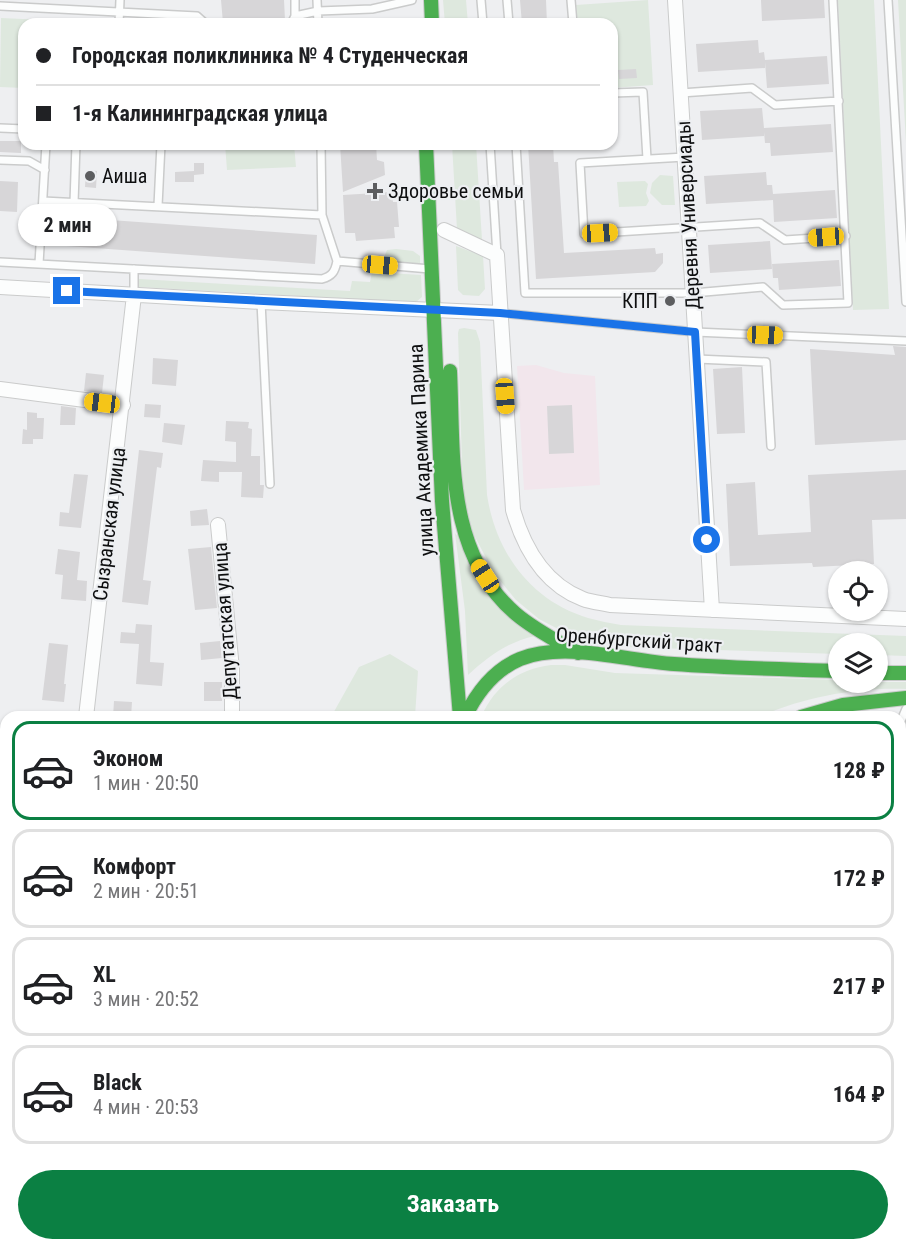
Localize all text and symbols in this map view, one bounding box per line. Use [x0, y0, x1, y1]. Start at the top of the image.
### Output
text: Городская поликлиника № 4 Студенческая [72, 43, 468, 68]
text: 1-я Калининградская улица [72, 101, 328, 126]
street label: Деревня Универсиады [671, 120, 705, 310]
place label: Аиша [102, 164, 147, 188]
marker: Аиша [83, 169, 97, 183]
place label: Здоровье семьи [388, 179, 524, 203]
marker: Здоровье семьи [366, 182, 384, 200]
callout: 2 мин [17, 204, 116, 246]
text: 2 мин [44, 213, 91, 237]
car [582, 223, 618, 243]
car [807, 227, 845, 247]
car [361, 254, 399, 276]
route end [53, 277, 80, 304]
place label: КПП [622, 289, 658, 313]
marker: КПП [663, 294, 677, 308]
car [747, 325, 783, 345]
street label: улица Академика Парина [403, 343, 439, 557]
car [495, 377, 515, 415]
car [83, 392, 121, 414]
street label: Сызранская улица [88, 446, 130, 602]
route start [693, 526, 720, 553]
street label: Депутатская улица [208, 542, 242, 700]
car [468, 556, 502, 596]
map controls [828, 561, 888, 693]
button: locate [828, 561, 888, 621]
street label: Оренбургский тракт [555, 622, 723, 658]
button: layers [828, 633, 888, 693]
icon: car [21, 744, 75, 798]
text: Эконом [93, 746, 163, 771]
text: 128 ₽ [833, 758, 885, 783]
text: 1 мин · 20:50 [93, 771, 199, 795]
icon: car [21, 852, 75, 906]
text: Комфорт [93, 854, 176, 879]
text: 172 ₽ [833, 866, 885, 891]
text: 2 мин · 20:51 [93, 879, 199, 903]
icon: car [21, 960, 75, 1014]
text: XL [93, 962, 116, 987]
text: 217 ₽ [833, 974, 885, 999]
text: 3 мин · 20:52 [93, 987, 199, 1011]
icon: car [21, 1068, 75, 1122]
text: Black [93, 1070, 142, 1095]
text: 164 ₽ [833, 1082, 885, 1107]
text: 4 мин · 20:53 [93, 1095, 199, 1119]
button: Заказать [18, 1170, 888, 1239]

